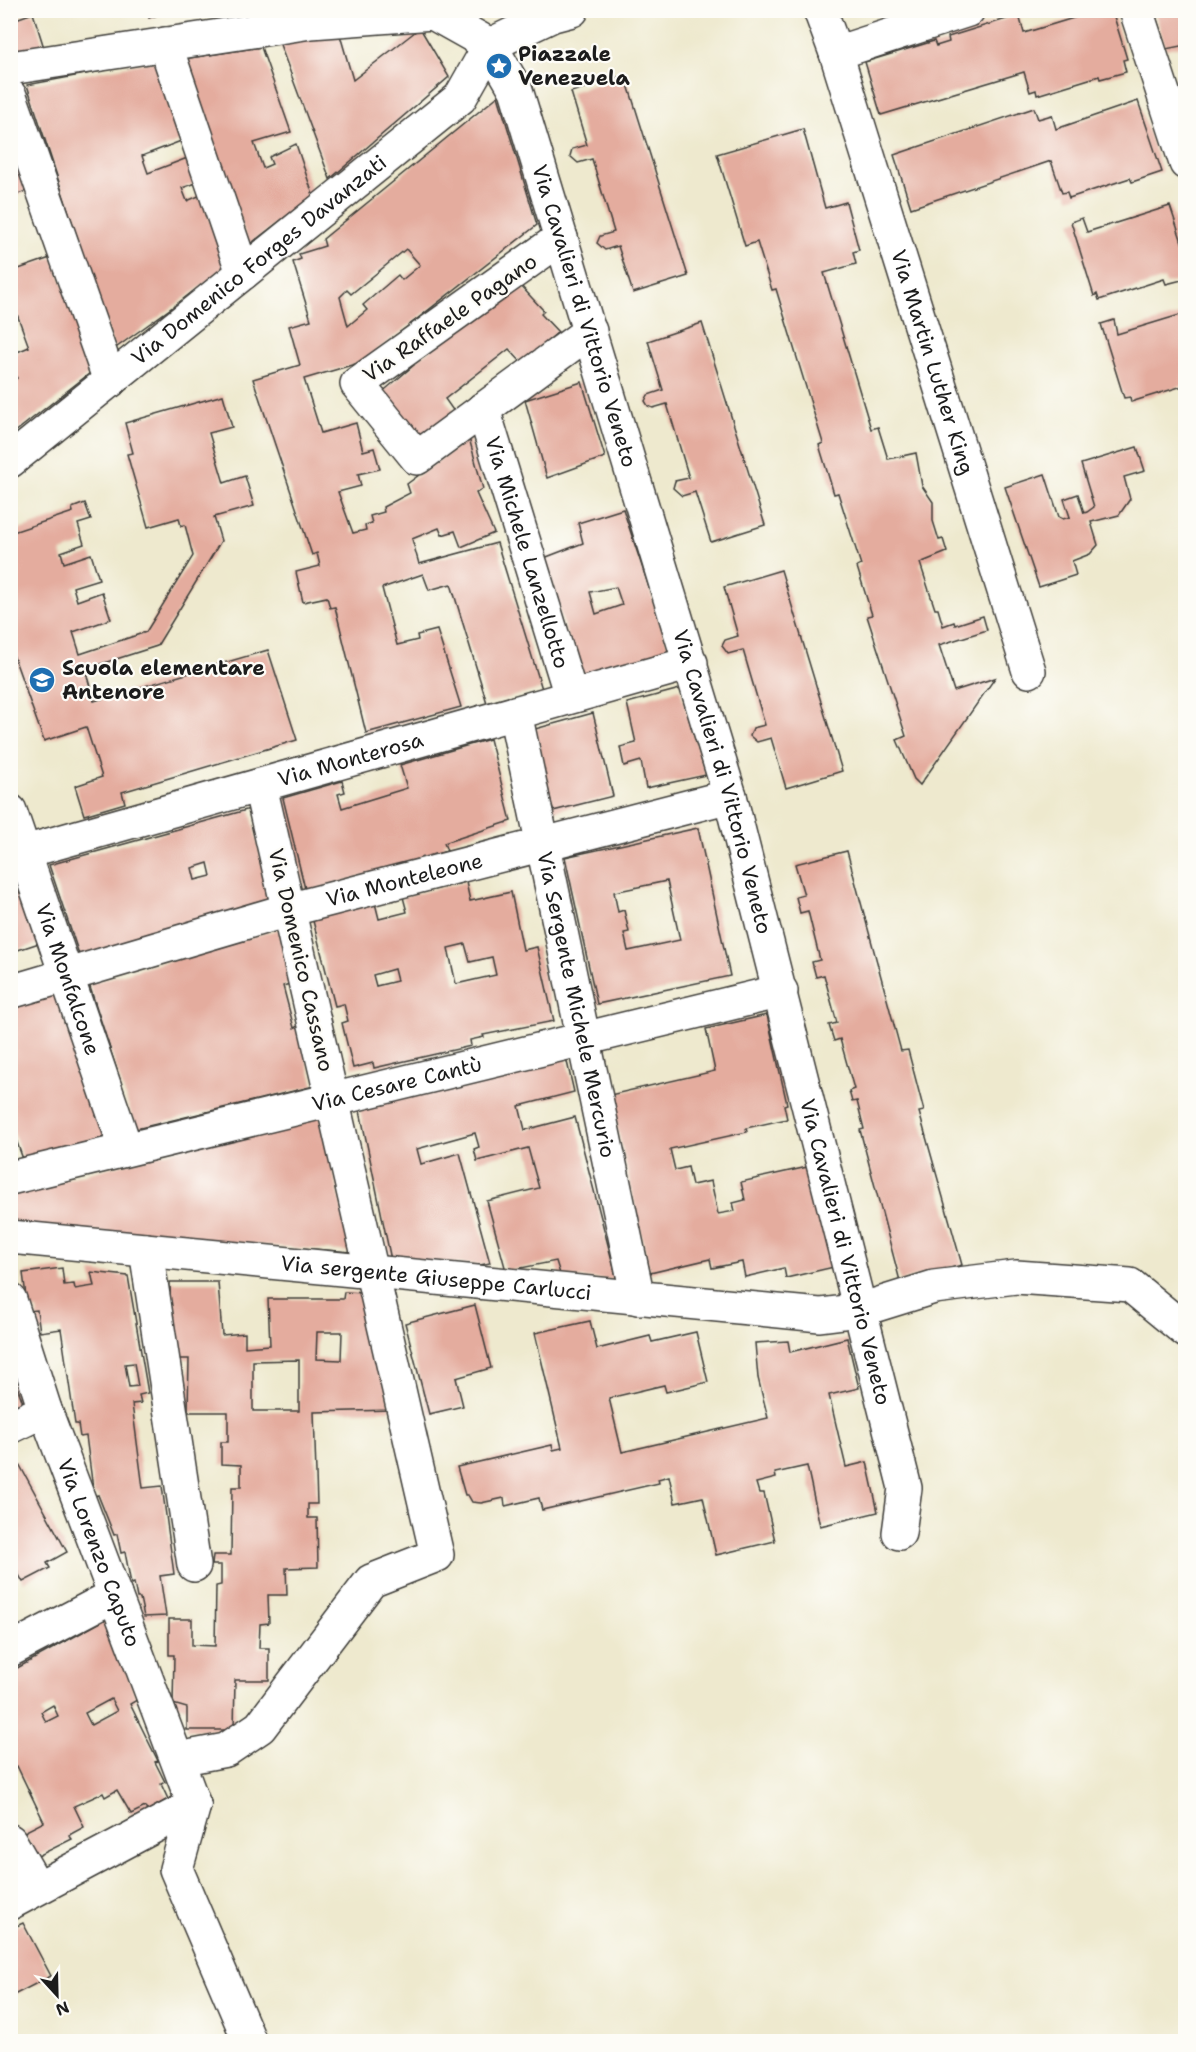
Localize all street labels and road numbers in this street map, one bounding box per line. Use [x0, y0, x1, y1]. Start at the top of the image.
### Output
street label: Via Domenico Forges Davanzati [126, 149, 393, 372]
street label: Via Cavalieri di Vittorio Veneto [525, 161, 644, 471]
street label: Via Martin Luther King [884, 246, 981, 478]
street label: Via Raffaele Pagano [357, 247, 543, 389]
street label: Via Michele Lanzellotto [478, 433, 576, 672]
street label: Via Cavalieri di Vittorio Veneto [666, 626, 778, 937]
street label: Via Monterosa [275, 726, 427, 793]
street label: Via Domenico Cassano [262, 846, 340, 1074]
street label: Via Monteleone [323, 846, 486, 914]
street label: Via Sergente Michele Mercurio [530, 849, 622, 1160]
street label: Via Monfalcone [29, 900, 107, 1059]
street label: Via Cesare Cantù [309, 1050, 485, 1118]
street label: Via Cavalieri di Vittorio Veneto [793, 1096, 898, 1408]
street label: Via sergente Giuseppe Carlucci [279, 1249, 593, 1307]
street label: Via Lorenzo Caputo [51, 1455, 147, 1651]

